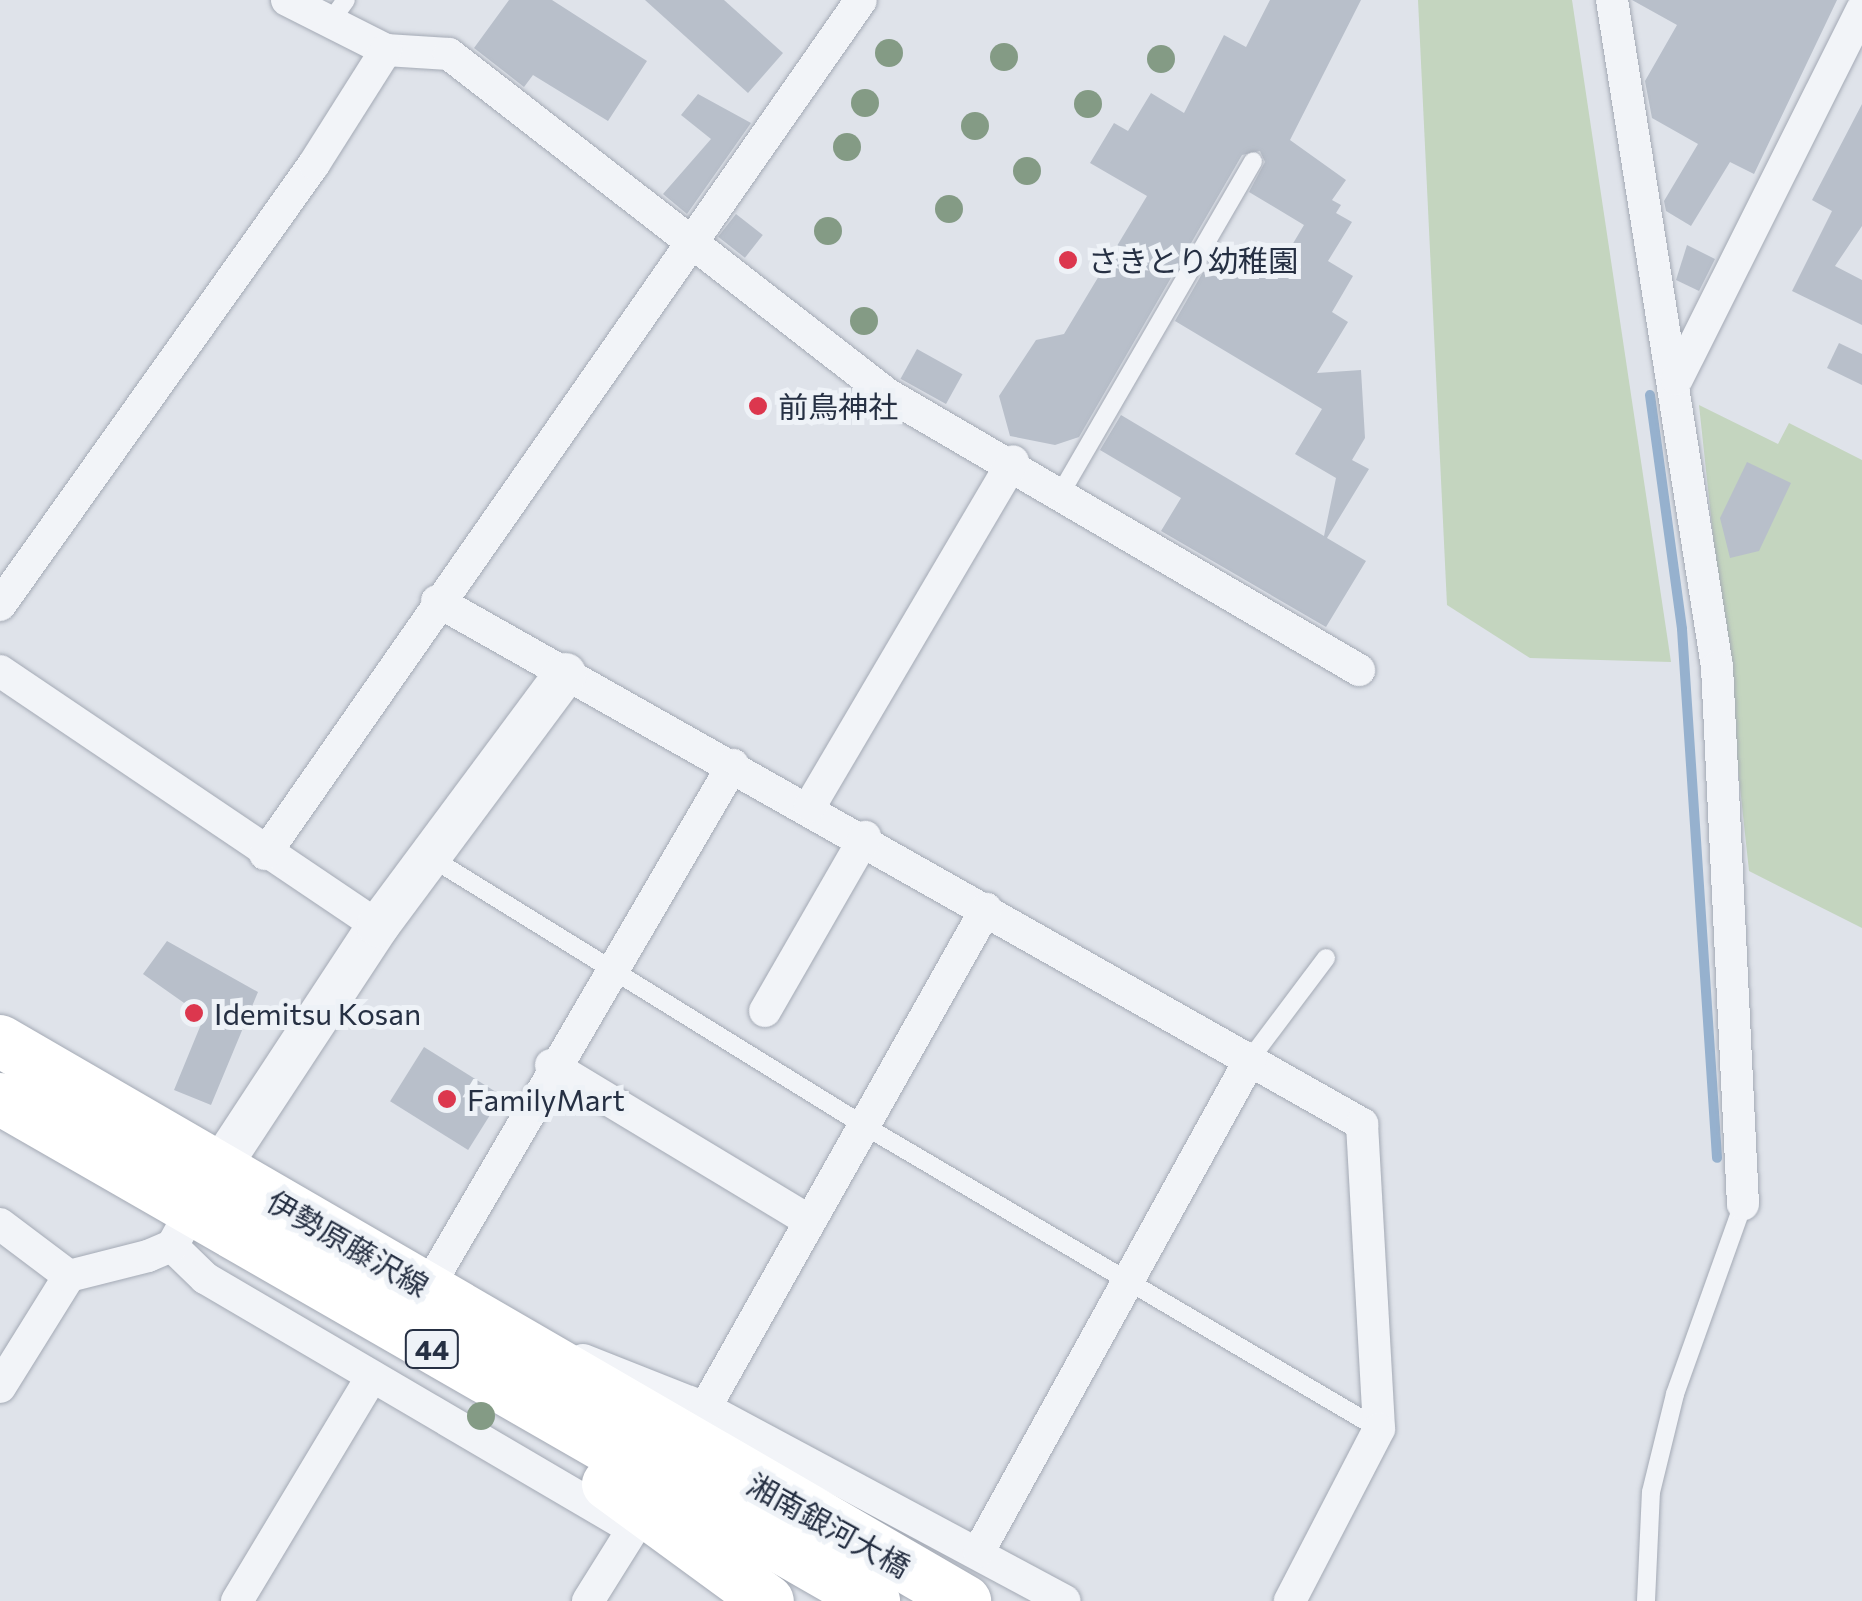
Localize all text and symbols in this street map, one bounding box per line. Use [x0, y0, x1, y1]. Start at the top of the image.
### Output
place label: さきとり幼稚園 [1088, 242, 1298, 278]
marker: さきとり幼稚園 [1057, 249, 1079, 271]
place label: 前鳥神社 [778, 388, 898, 424]
marker: 前鳥神社 [747, 395, 769, 417]
place label: Idemitsu Kosan [214, 995, 421, 1031]
marker: Idemitsu Kosan [183, 1002, 205, 1024]
place label: FamilyMart [467, 1081, 625, 1117]
marker: FamilyMart [436, 1088, 458, 1110]
street label: 伊勢原藤沢線 [261, 1182, 435, 1304]
road number: 44 [404, 1326, 460, 1372]
street label: 湘南銀河大橋 [742, 1466, 916, 1584]

